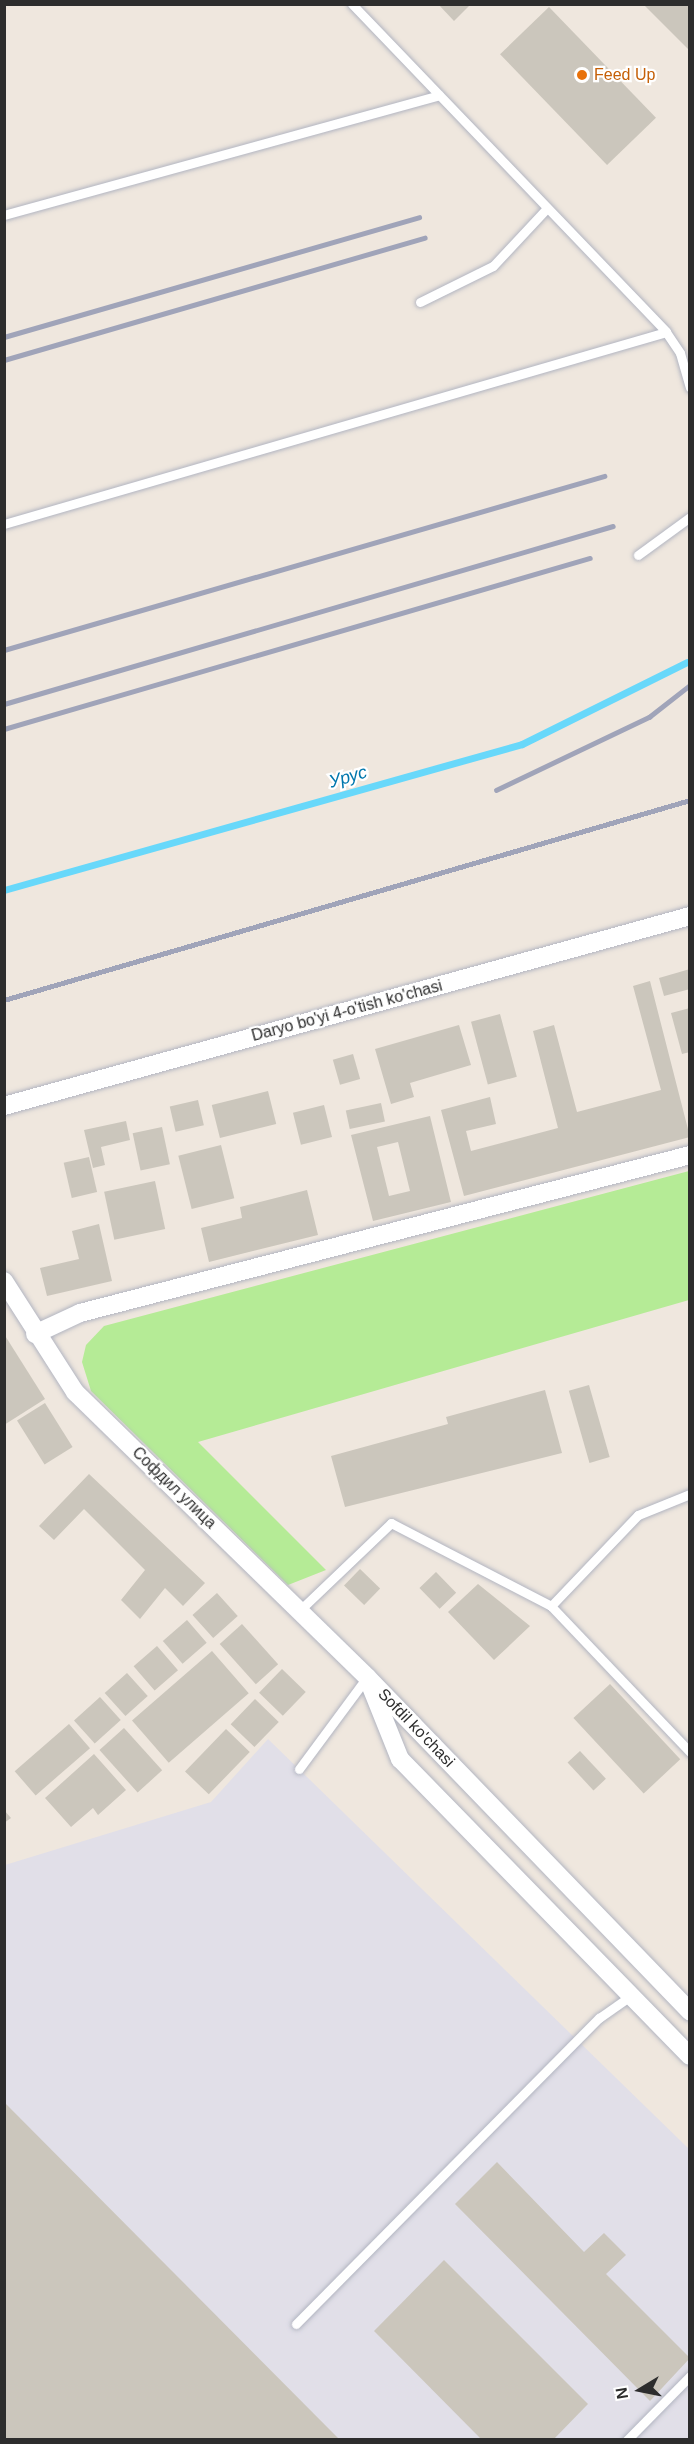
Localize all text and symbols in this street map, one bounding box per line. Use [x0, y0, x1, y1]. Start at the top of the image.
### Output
place label: Feed Up [594, 65, 655, 85]
marker: Feed Up [575, 68, 589, 82]
water label: Урус [326, 761, 370, 793]
street label: Daryo bo'yi 4-o'tish ko'chasi [249, 976, 445, 1046]
street label: Софдил улица [128, 1443, 220, 1533]
street label: Sofdil ko'chasi [374, 1685, 458, 1771]
north arrow [610, 2360, 670, 2420]
text: N [612, 2386, 631, 2400]

